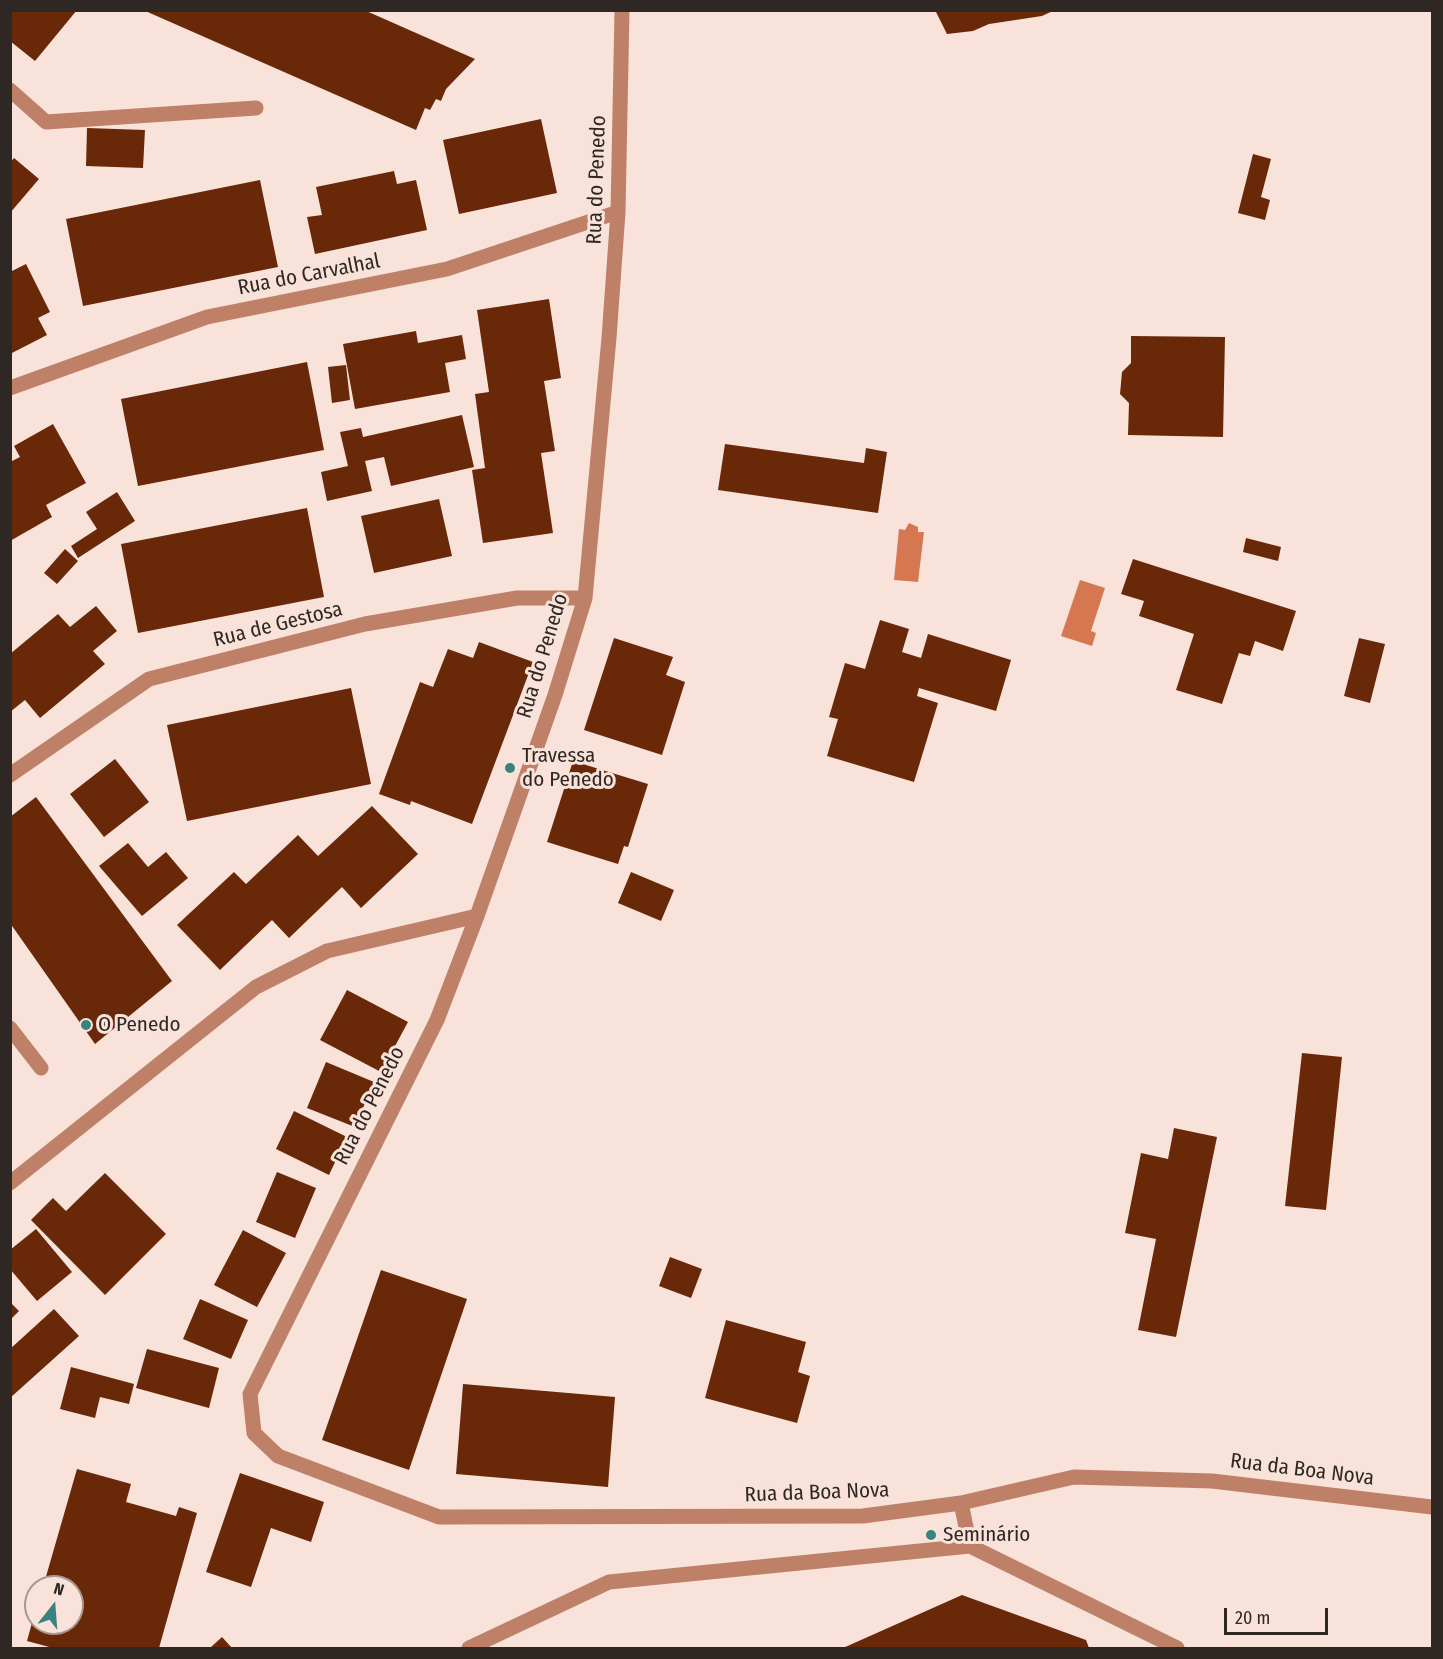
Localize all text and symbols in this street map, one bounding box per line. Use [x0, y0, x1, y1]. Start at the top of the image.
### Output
street label: Rua do Penedo [582, 115, 612, 245]
street label: Rua do Carvalhal [236, 249, 382, 301]
street label: Rua do Penedo [512, 590, 574, 722]
street label: Rua de Gestosa [211, 597, 345, 653]
place label: Travessa do Penedo [522, 743, 614, 793]
marker: Travessa do Penedo [503, 761, 517, 775]
place label: O Penedo [98, 1012, 181, 1038]
marker: O Penedo [79, 1018, 93, 1032]
street label: Rua do Penedo [329, 1043, 411, 1169]
street label: Rua da Boa Nova [1229, 1449, 1375, 1491]
street label: Rua da Boa Nova [744, 1478, 890, 1508]
place label: Seminário [943, 1522, 1030, 1548]
marker: Seminário [924, 1528, 938, 1542]
north arrow [24, 1575, 84, 1635]
text: N [51, 1579, 66, 1600]
scale bar [1227, 1596, 1330, 1634]
text: 20 m [1235, 1607, 1270, 1629]

